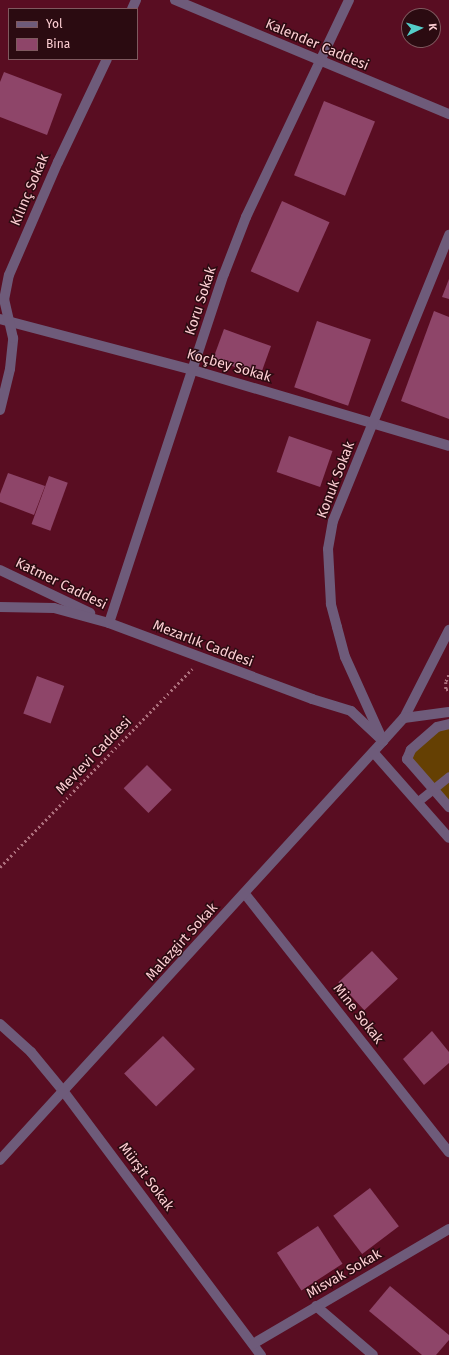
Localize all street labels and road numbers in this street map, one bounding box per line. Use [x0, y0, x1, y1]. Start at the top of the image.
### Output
street label: Kalender Caddesi [263, 16, 371, 74]
street label: Kılınç Sokak [7, 152, 53, 228]
street label: Koru Sokak [182, 265, 220, 337]
street label: Koçbey Sokak [185, 346, 273, 386]
street label: Konuk Sokak [314, 439, 358, 521]
street label: Katmer Caddesi [12, 555, 110, 613]
street label: Mezarlık Caddesi [150, 617, 256, 671]
street label: Mevlevi Caddesi [53, 714, 135, 798]
street label: Malazgirt Sokak [143, 900, 221, 984]
street label: Mine Sokak [329, 980, 387, 1048]
street label: Mürşit Sokak [115, 1140, 177, 1214]
street label: Misvak Sokak [303, 1246, 385, 1302]

